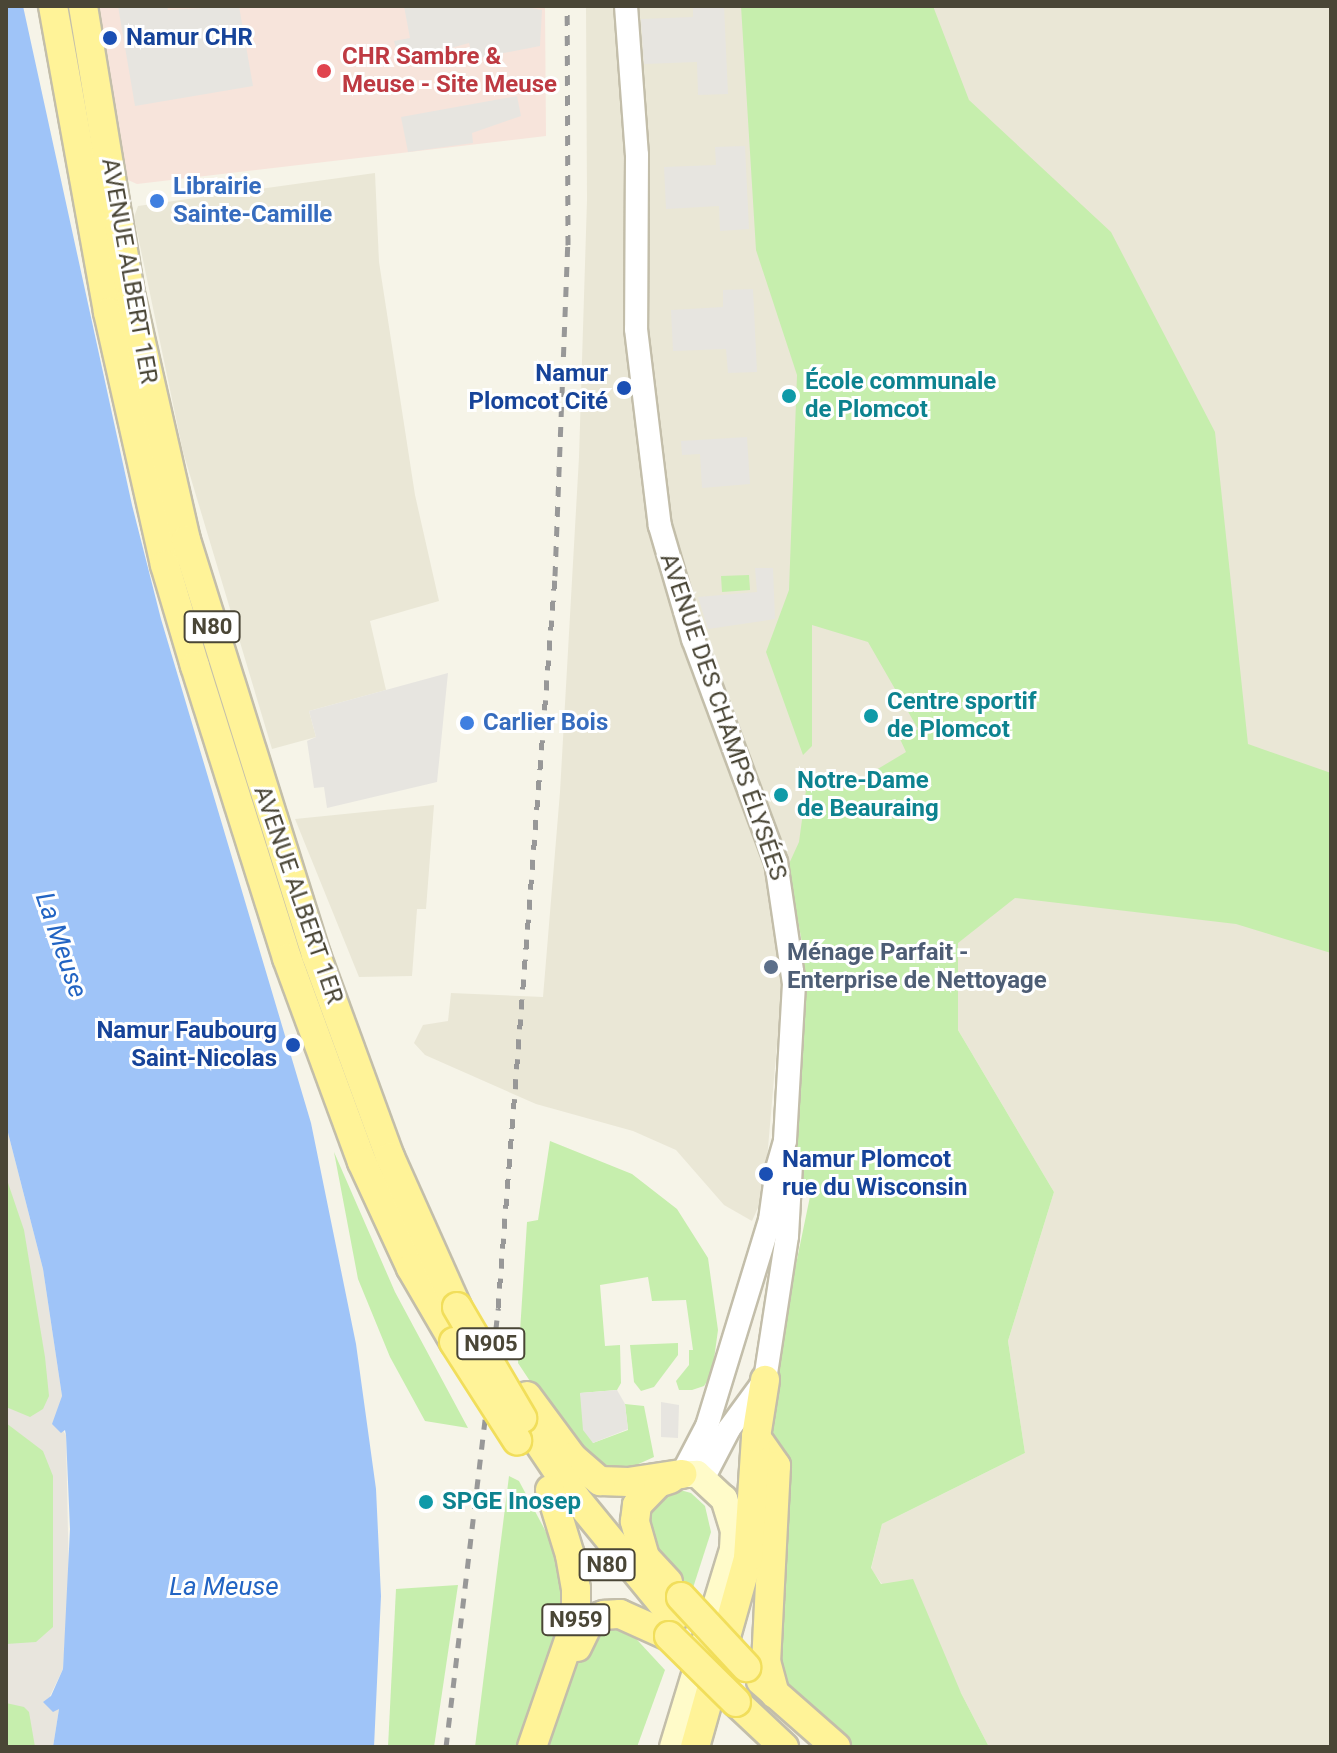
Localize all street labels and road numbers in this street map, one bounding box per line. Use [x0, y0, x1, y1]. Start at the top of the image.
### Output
street label: AVENUE ALBERT 1ER [95, 156, 163, 386]
street label: AVENUE DES CHAMPS ÉLYSÉES [653, 550, 793, 884]
road number: N80 [182, 609, 242, 645]
street label: AVENUE ALBERT 1ER [247, 782, 349, 1008]
road number: N905 [455, 1326, 527, 1362]
road number: N80 [577, 1547, 637, 1583]
road number: N959 [540, 1602, 612, 1638]

